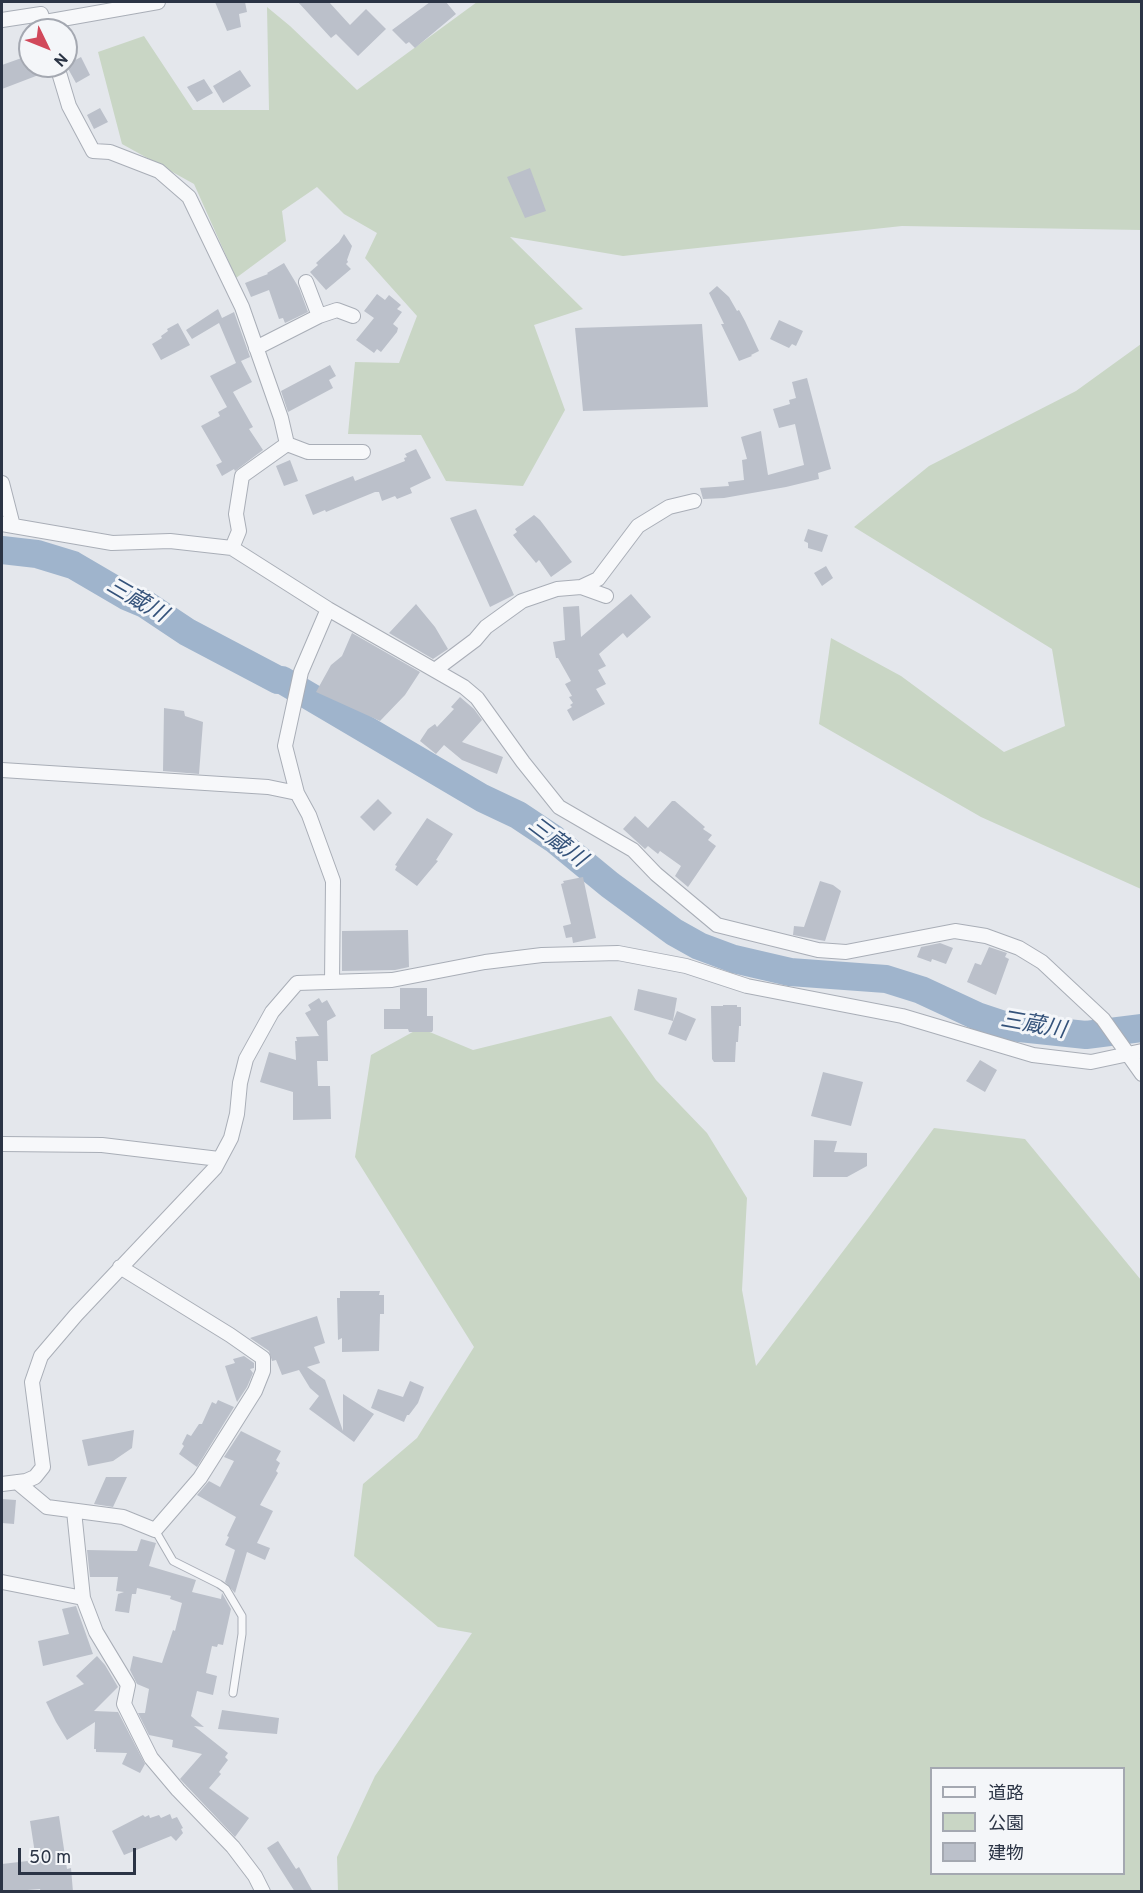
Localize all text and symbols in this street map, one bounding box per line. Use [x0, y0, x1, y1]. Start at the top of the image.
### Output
north arrow [18, 18, 78, 78]
text: N [48, 48, 71, 70]
water label: 三蔵川 [101, 574, 171, 630]
water label: 三蔵川 [522, 814, 590, 874]
water label: 三蔵川 [998, 1008, 1068, 1046]
legend [930, 1767, 1125, 1875]
text: 道路 [988, 1783, 1024, 1806]
text: 公園 [988, 1813, 1024, 1836]
scale bar [21, 1836, 140, 1874]
text: 建物 [988, 1843, 1024, 1866]
text: 50 m [29, 1847, 71, 1870]

